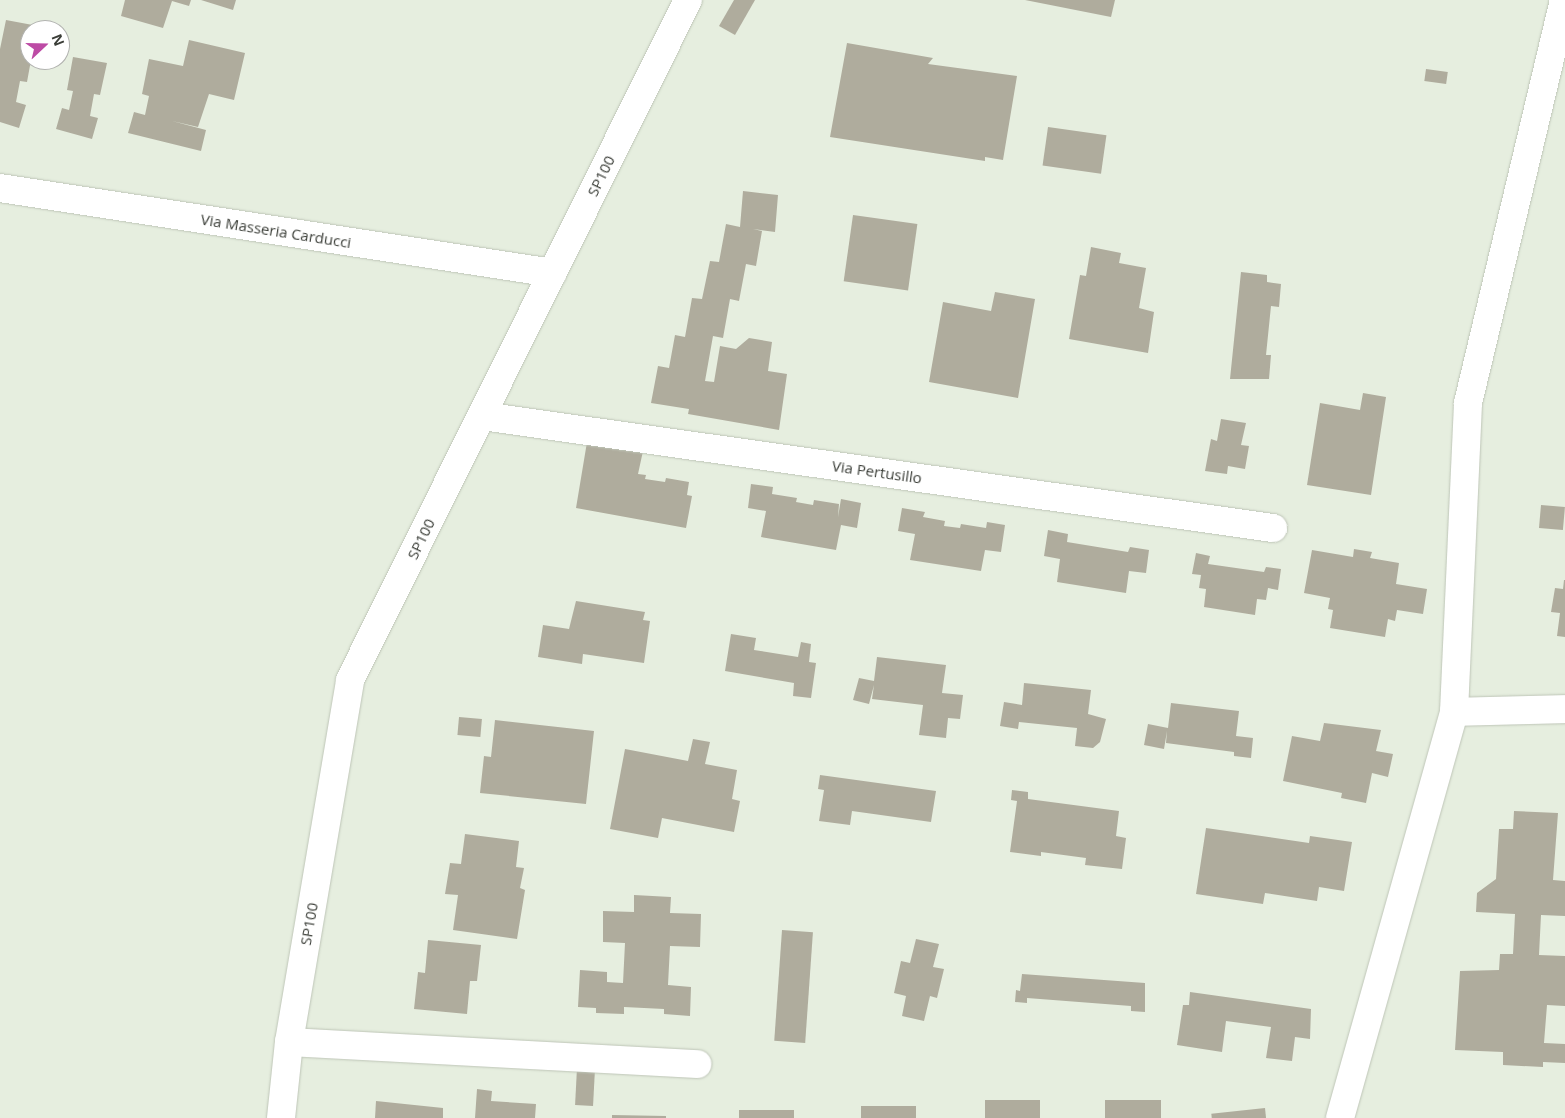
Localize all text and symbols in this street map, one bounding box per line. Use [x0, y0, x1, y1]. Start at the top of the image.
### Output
north arrow [20, 20, 70, 70]
text: N [48, 31, 69, 49]
street label: SP100 [583, 153, 619, 199]
street label: Via Masseria Carducci [199, 210, 353, 252]
street label: Via Pertusillo [831, 457, 923, 487]
street label: SP100 [403, 516, 439, 562]
street label: SP100 [296, 901, 322, 947]

